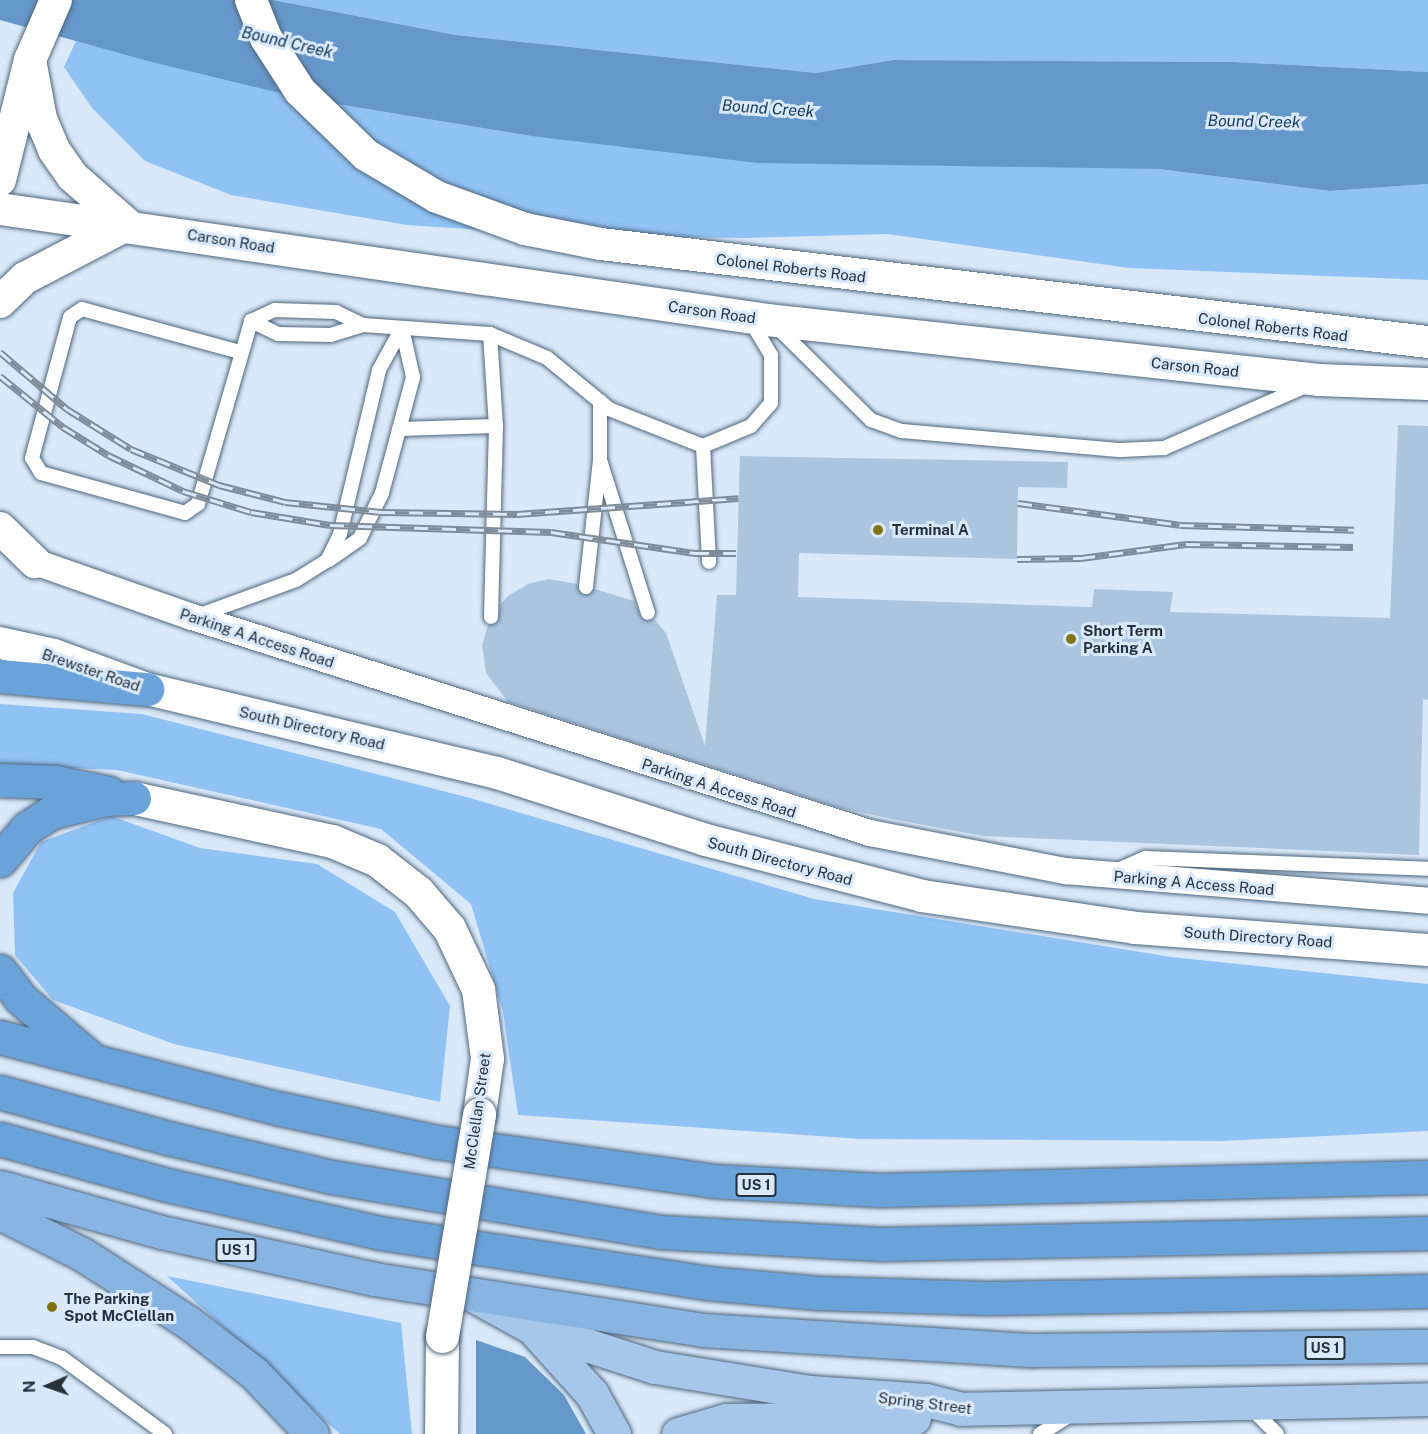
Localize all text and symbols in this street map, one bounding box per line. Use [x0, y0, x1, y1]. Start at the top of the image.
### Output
water label: Bound Creek [240, 23, 334, 63]
water label: Bound Creek [721, 96, 815, 122]
water label: Bound Creek [1207, 112, 1301, 132]
street label: Carson Road [186, 225, 276, 257]
street label: Colonel Roberts Road [715, 250, 867, 286]
street label: Carson Road [667, 297, 757, 327]
street label: Colonel Roberts Road [1197, 309, 1349, 345]
street label: Carson Road [1150, 353, 1240, 381]
marker: Terminal A [869, 521, 887, 539]
place label: Terminal A [892, 521, 969, 539]
street label: Parking A Access Road [178, 605, 336, 671]
place label: Short Term Parking A [1083, 621, 1163, 656]
marker: Short Term Parking A [1064, 632, 1078, 646]
street label: Brewster Road [40, 645, 142, 695]
street label: South Directory Road [237, 702, 387, 754]
street label: Parking A Access Road [640, 755, 798, 821]
street label: South Directory Road [706, 833, 854, 889]
street label: Parking A Access Road [1113, 867, 1275, 899]
street label: South Directory Road [1183, 923, 1333, 951]
street label: McClellan Street [460, 1052, 494, 1170]
road number: US 1 [735, 1174, 777, 1196]
road number: US 1 [215, 1239, 257, 1261]
place label: The Parking Spot McClellan [64, 1289, 174, 1324]
marker: The Parking Spot McClellan [45, 1300, 59, 1314]
road number: US 1 [1304, 1337, 1346, 1359]
north arrow [18, 1356, 78, 1416]
text: N [20, 1380, 39, 1393]
street label: Spring Street [877, 1388, 973, 1418]

